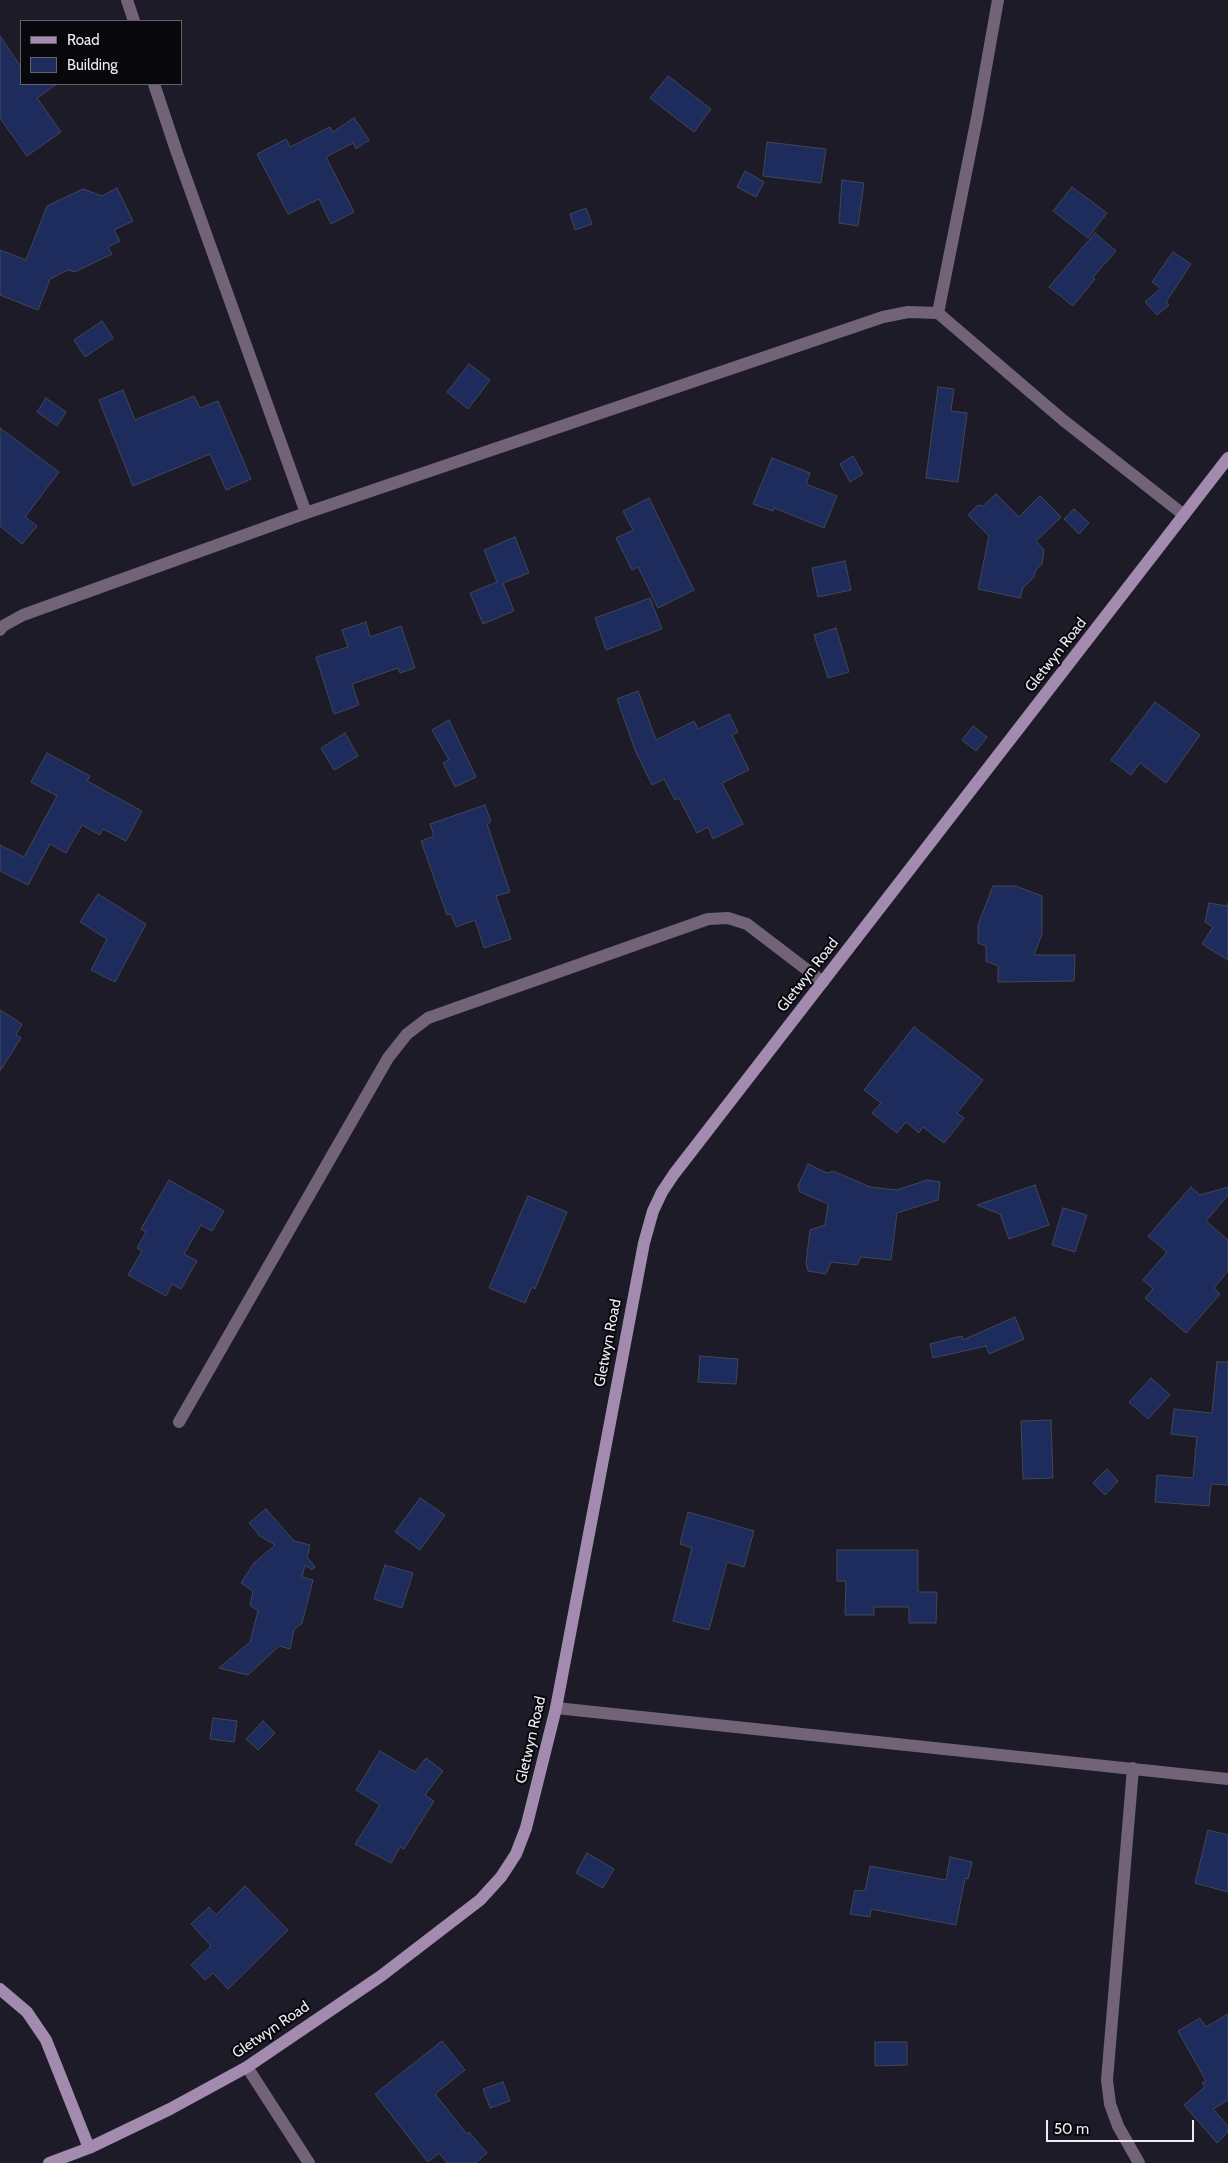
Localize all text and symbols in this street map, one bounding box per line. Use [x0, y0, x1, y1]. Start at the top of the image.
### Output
legend [20, 20, 182, 85]
text: Road [67, 31, 100, 49]
text: Building [67, 56, 118, 74]
street label: Gletwyn Road [1022, 614, 1090, 696]
street label: Gletwyn Road [774, 934, 842, 1016]
street label: Gletwyn Road [591, 1298, 625, 1388]
street label: Gletwyn Road [512, 1695, 550, 1785]
street label: Gletwyn Road [229, 1998, 313, 2062]
scale bar [1048, 2110, 1196, 2142]
text: 50 m [1054, 2120, 1089, 2138]

